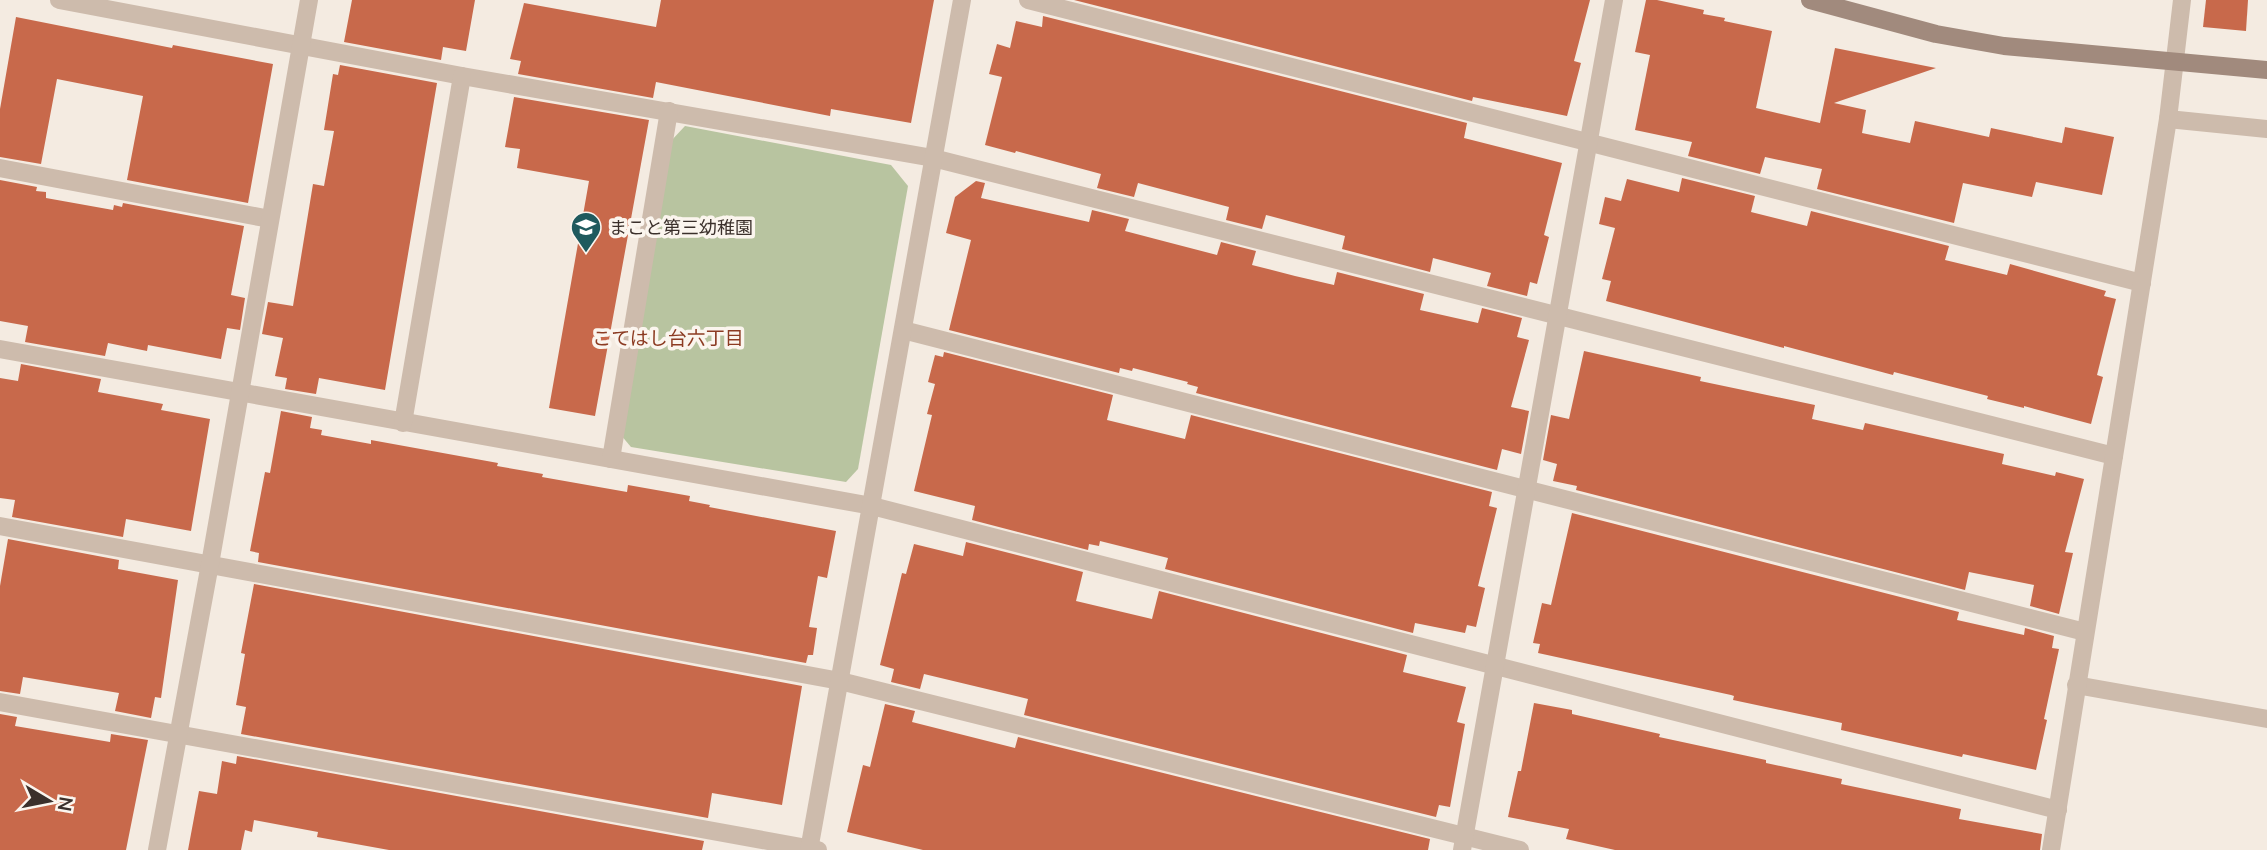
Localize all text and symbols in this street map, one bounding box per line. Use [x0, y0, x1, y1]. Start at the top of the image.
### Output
school or university icon: まこと第三幼稚園 [569, 210, 603, 254]
place label: まこと第三幼稚園 [609, 216, 753, 239]
district label: こてはし台六丁目 [592, 326, 744, 350]
north arrow [14, 766, 84, 836]
text: N [53, 795, 79, 813]

